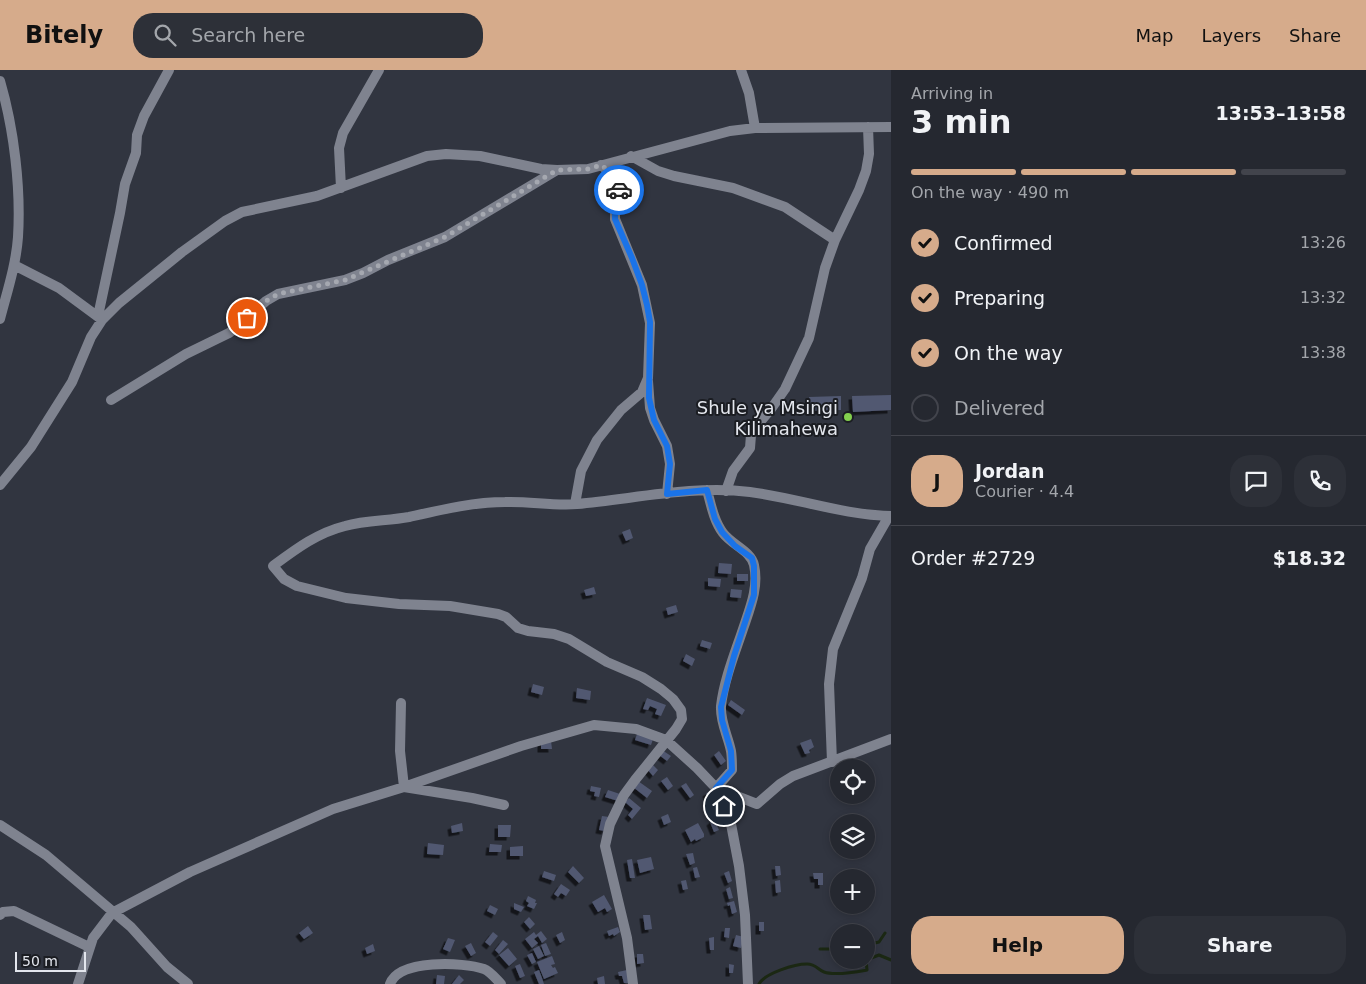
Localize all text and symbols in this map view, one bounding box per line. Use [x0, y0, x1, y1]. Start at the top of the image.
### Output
search box [133, 13, 483, 58]
text: Bitely [25, 21, 103, 49]
icon: search [151, 21, 179, 49]
text: Search here [191, 24, 305, 46]
text: Map [1135, 25, 1173, 46]
text: Layers [1201, 25, 1261, 46]
text: Share [1289, 25, 1341, 46]
text: Arriving in [911, 84, 993, 103]
text: 13:53–13:58 [1216, 102, 1346, 124]
text: 3 min [911, 103, 1012, 141]
courier [594, 165, 644, 215]
icon: car [605, 176, 633, 204]
text: On the way · 490 m [911, 183, 1069, 202]
icon: check [911, 229, 939, 257]
text: Confirmed [954, 232, 1053, 254]
text: 13:26 [1300, 233, 1346, 252]
icon: check [911, 284, 939, 312]
text: Preparing [954, 287, 1045, 309]
text: 13:32 [1300, 288, 1346, 307]
pin [226, 297, 268, 339]
icon: bag [233, 304, 261, 332]
icon: check [911, 339, 939, 367]
text: On the way [954, 342, 1063, 364]
text: 13:38 [1300, 343, 1346, 362]
place label: Shule ya Msingi Kilimahewa [697, 397, 838, 439]
text: Delivered [954, 397, 1045, 419]
marker: Shule ya Msingi Kilimahewa [842, 411, 854, 423]
button: chat [1230, 455, 1282, 507]
button: phone [1294, 455, 1346, 507]
text: Jordan [975, 460, 1044, 482]
text: J [933, 470, 941, 492]
text: Courier · 4.4 [975, 482, 1074, 501]
text: Order #2729 [911, 547, 1035, 569]
text: $18.32 [1273, 547, 1346, 569]
map controls [830, 759, 875, 969]
button: locate [830, 759, 875, 804]
pin [703, 785, 745, 827]
icon: home [710, 792, 738, 820]
button: layers [830, 814, 875, 859]
button: + [830, 869, 875, 914]
button: Help [911, 916, 1124, 974]
button: Share [1134, 916, 1346, 974]
button: − [830, 924, 875, 969]
scale bar [15, 949, 86, 972]
text: 50 m [22, 953, 58, 969]

